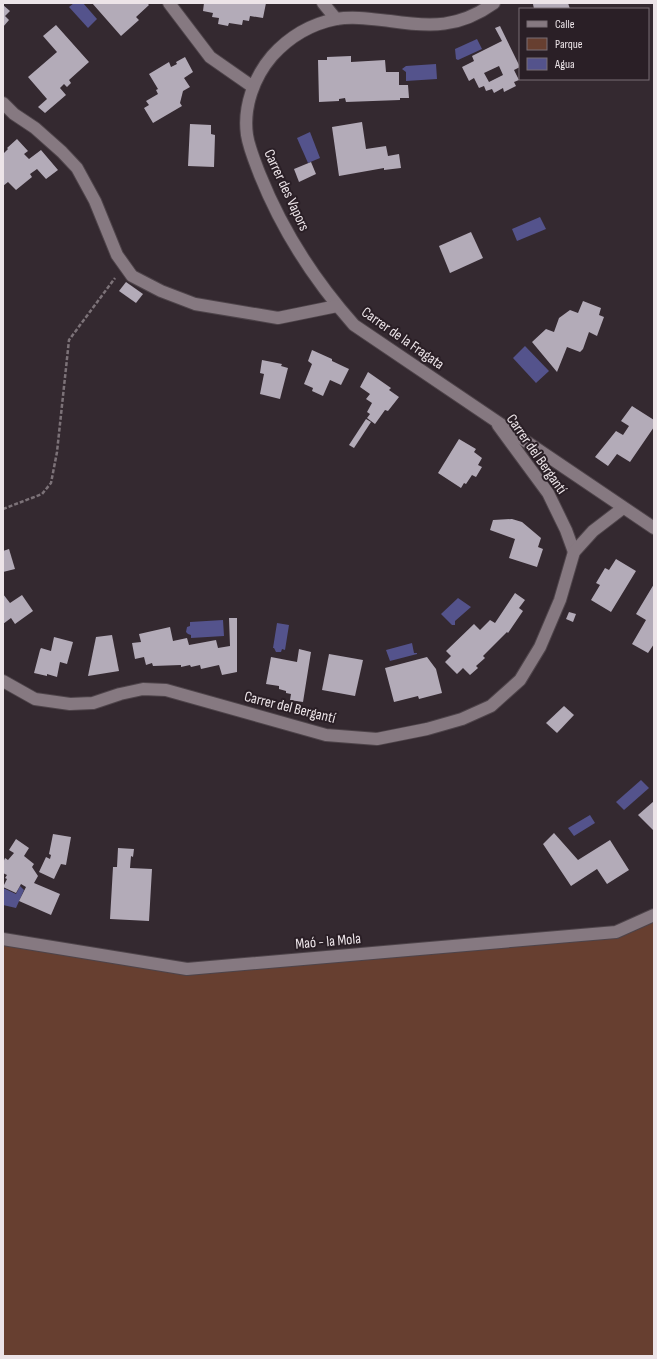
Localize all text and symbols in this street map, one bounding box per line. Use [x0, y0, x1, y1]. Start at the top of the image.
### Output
legend [519, 8, 649, 80]
text: Calle [555, 17, 575, 32]
text: Parque [555, 37, 583, 52]
text: Agua [554, 57, 575, 72]
street label: Carrer des Vapors [259, 146, 314, 234]
street label: Carrer de la Fragata [358, 303, 448, 374]
street label: Carrer del Bergantí [502, 411, 571, 498]
street label: Carrer del Bergantí [242, 687, 338, 728]
street label: Maó - la Mola [294, 929, 362, 954]

